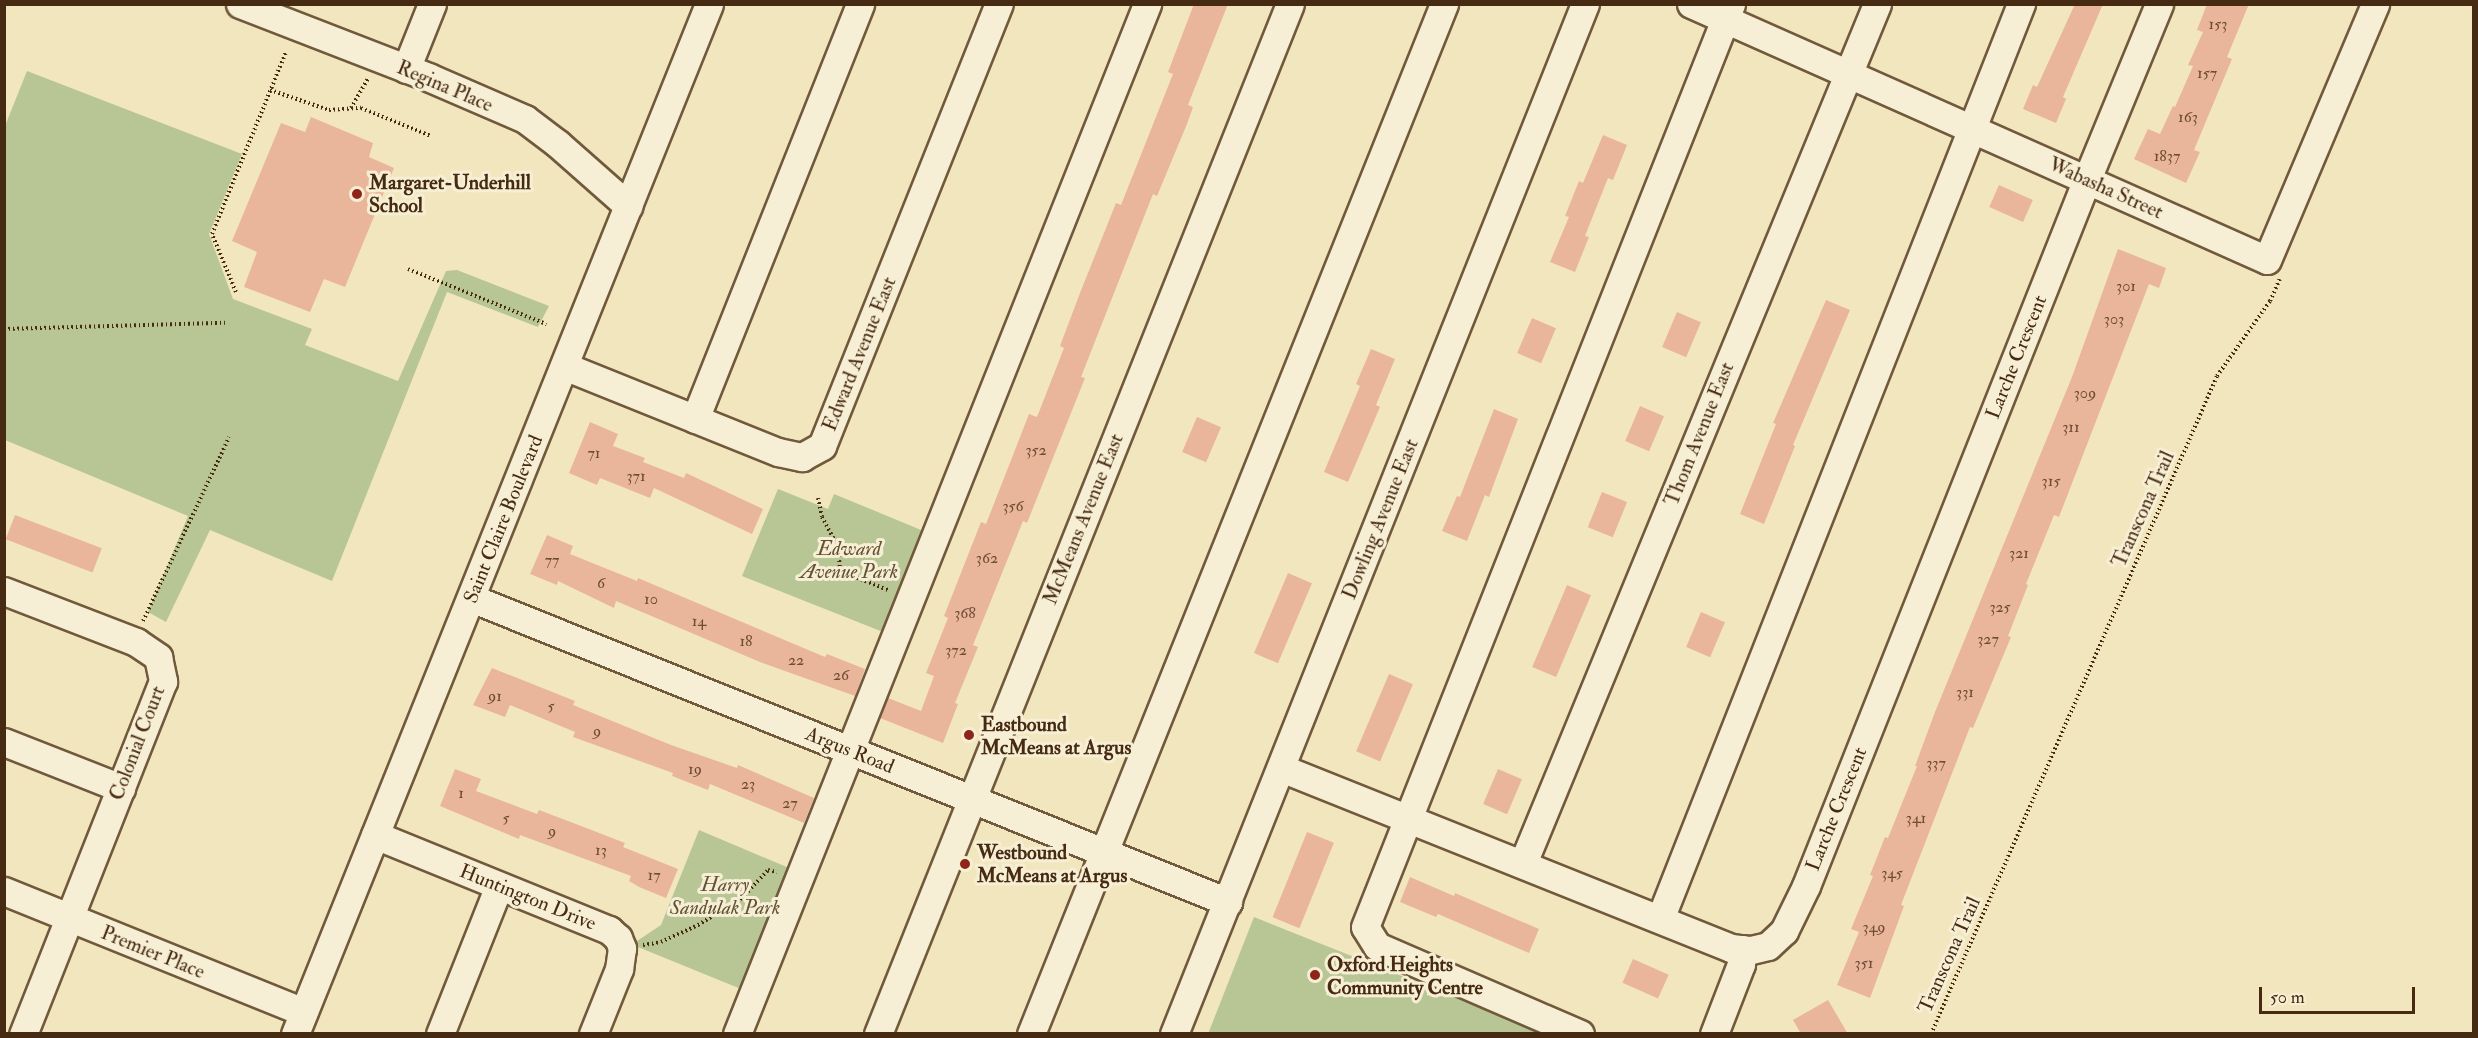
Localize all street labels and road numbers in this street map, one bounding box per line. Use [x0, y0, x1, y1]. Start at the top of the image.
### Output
street label: Regina Place [393, 55, 497, 117]
street label: Wabasha Street [2045, 152, 2167, 224]
street label: Edward Avenue East [817, 273, 901, 435]
street label: Larche Crescent [1980, 292, 2052, 422]
street label: Thom Avenue East [1659, 359, 1739, 509]
street label: McMeans Avenue East [1038, 430, 1128, 608]
street label: Saint Claire Boulevard [458, 431, 548, 607]
street label: Dowling Avenue East [1337, 435, 1423, 603]
street label: Transcona Trail [2107, 447, 2179, 571]
street label: Colonial Court [104, 682, 170, 804]
street label: Argus Road [802, 721, 898, 779]
street label: Larche Crescent [1800, 744, 1872, 874]
street label: Huntington Drive [456, 859, 600, 935]
street label: Transcona Trail [1913, 893, 1985, 1017]
street label: Premier Place [98, 920, 208, 984]

